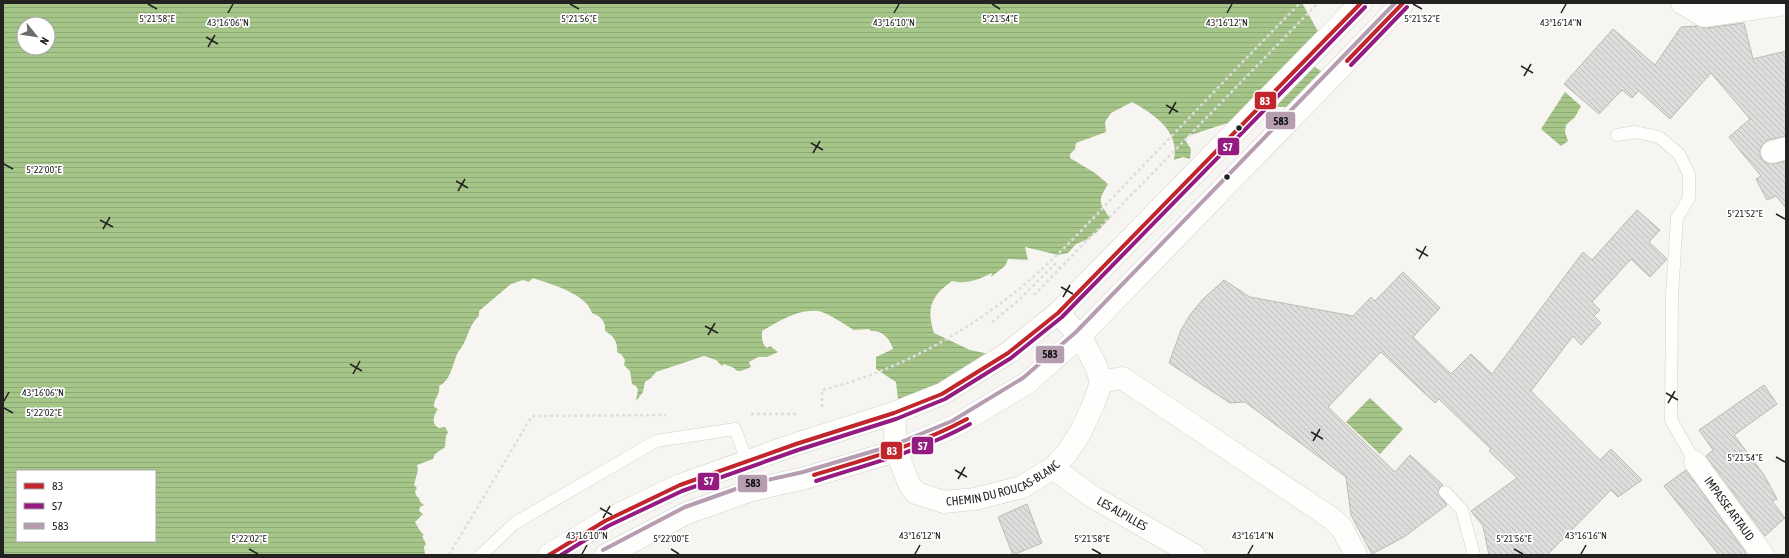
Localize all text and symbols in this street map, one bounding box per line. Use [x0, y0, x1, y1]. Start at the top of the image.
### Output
text: 5°21'58"E [139, 13, 175, 24]
text: 5°21'56"E [561, 13, 597, 24]
text: 5°21'54"E [982, 13, 1018, 24]
text: 5°21'52"E [1404, 13, 1440, 24]
north arrow [16, 16, 56, 56]
text: 43°16'06"N [207, 17, 249, 28]
text: 43°16'10"N [873, 17, 915, 28]
text: 43°16'12"N [1206, 17, 1248, 28]
text: 43°16'14"N [1540, 17, 1582, 28]
text: N [38, 35, 51, 47]
line badge: 83 [1254, 91, 1277, 110]
text: 83 [1260, 95, 1270, 107]
line badge: 583 [1265, 111, 1296, 130]
text: 583 [1273, 115, 1289, 127]
unlabelled marker [1234, 123, 1244, 133]
line badge: S7 [1217, 137, 1240, 156]
text: S7 [1223, 141, 1233, 153]
text: 5°22'00"E [26, 164, 62, 175]
unlabelled marker [1222, 172, 1232, 182]
text: 5°21'52"E [1727, 208, 1763, 219]
line badge: 583 [1035, 345, 1065, 364]
text: 583 [1042, 348, 1058, 360]
text: 43°16'06"N [22, 387, 64, 398]
text: 5°22'02"E [26, 407, 62, 418]
line badge: S7 [911, 436, 934, 455]
text: S7 [918, 440, 928, 452]
line badge: 83 [880, 441, 903, 460]
text: 83 [887, 445, 897, 457]
text: 5°21'54"E [1727, 452, 1763, 463]
street label: CHEMIN DU ROUCAS-BLANC [945, 458, 1063, 509]
legend [16, 470, 156, 542]
line badge: S7 [697, 472, 720, 491]
line badge: 583 [737, 474, 768, 493]
street label: IMPASSE ARTAUD [1701, 474, 1757, 544]
text: S7 [704, 475, 714, 487]
text: 583 [745, 477, 761, 489]
text: 83 [52, 479, 63, 493]
street label: LES ALPILLES [1095, 494, 1150, 534]
text: S7 [52, 499, 63, 513]
text: 583 [52, 519, 69, 533]
text: 43°16'10"N [566, 530, 608, 541]
text: 43°16'12"N [899, 530, 941, 541]
text: 43°16'14"N [1232, 530, 1274, 541]
text: 43°16'16"N [1565, 530, 1607, 541]
text: 5°22'02"E [231, 533, 267, 544]
text: 5°22'00"E [653, 533, 689, 544]
text: 5°21'58"E [1074, 533, 1110, 544]
text: 5°21'56"E [1496, 533, 1532, 544]

